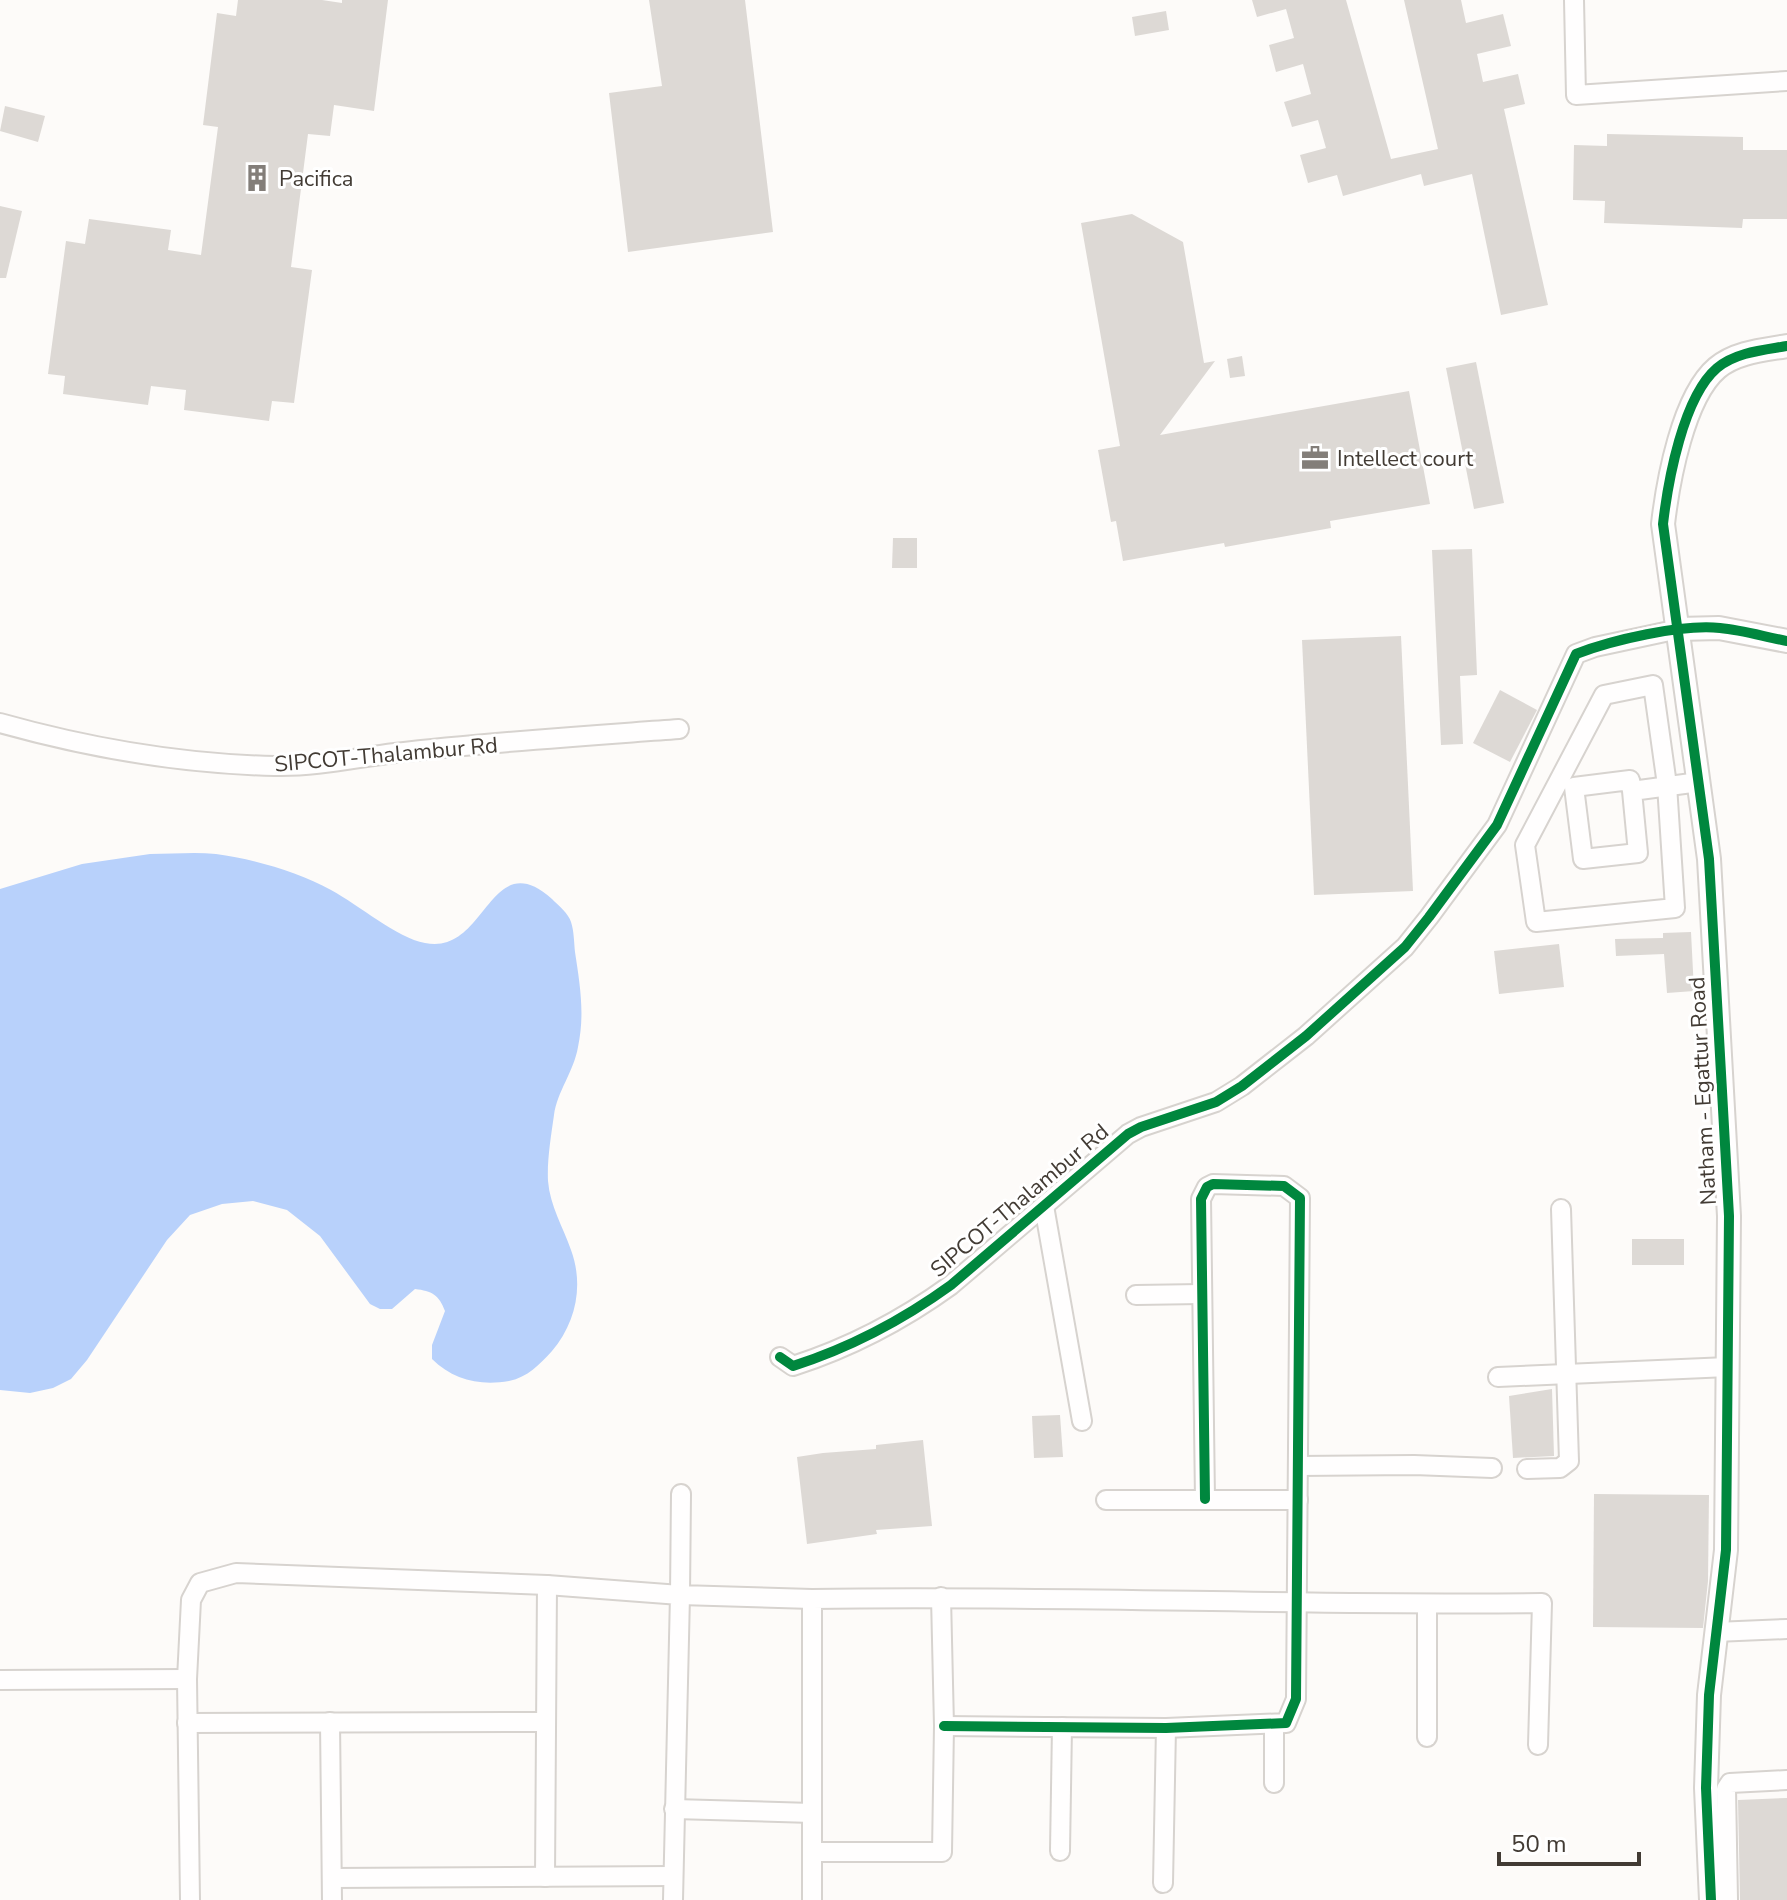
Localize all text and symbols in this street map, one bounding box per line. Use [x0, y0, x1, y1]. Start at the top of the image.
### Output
building icon: Pacifica [242, 163, 272, 193]
place label: Pacifica [279, 164, 353, 194]
office icon: Intellect court [1300, 443, 1330, 473]
place label: Intellect court [1337, 444, 1474, 474]
street label: SIPCOT-Thalambur Rd [273, 730, 499, 780]
street label: Natham - Egattur Road [1682, 976, 1724, 1206]
street label: SIPCOT-Thalambur Rd [924, 1117, 1115, 1284]
scale bar [1499, 1816, 1639, 1866]
text: 50 m [1511, 1828, 1567, 1860]

